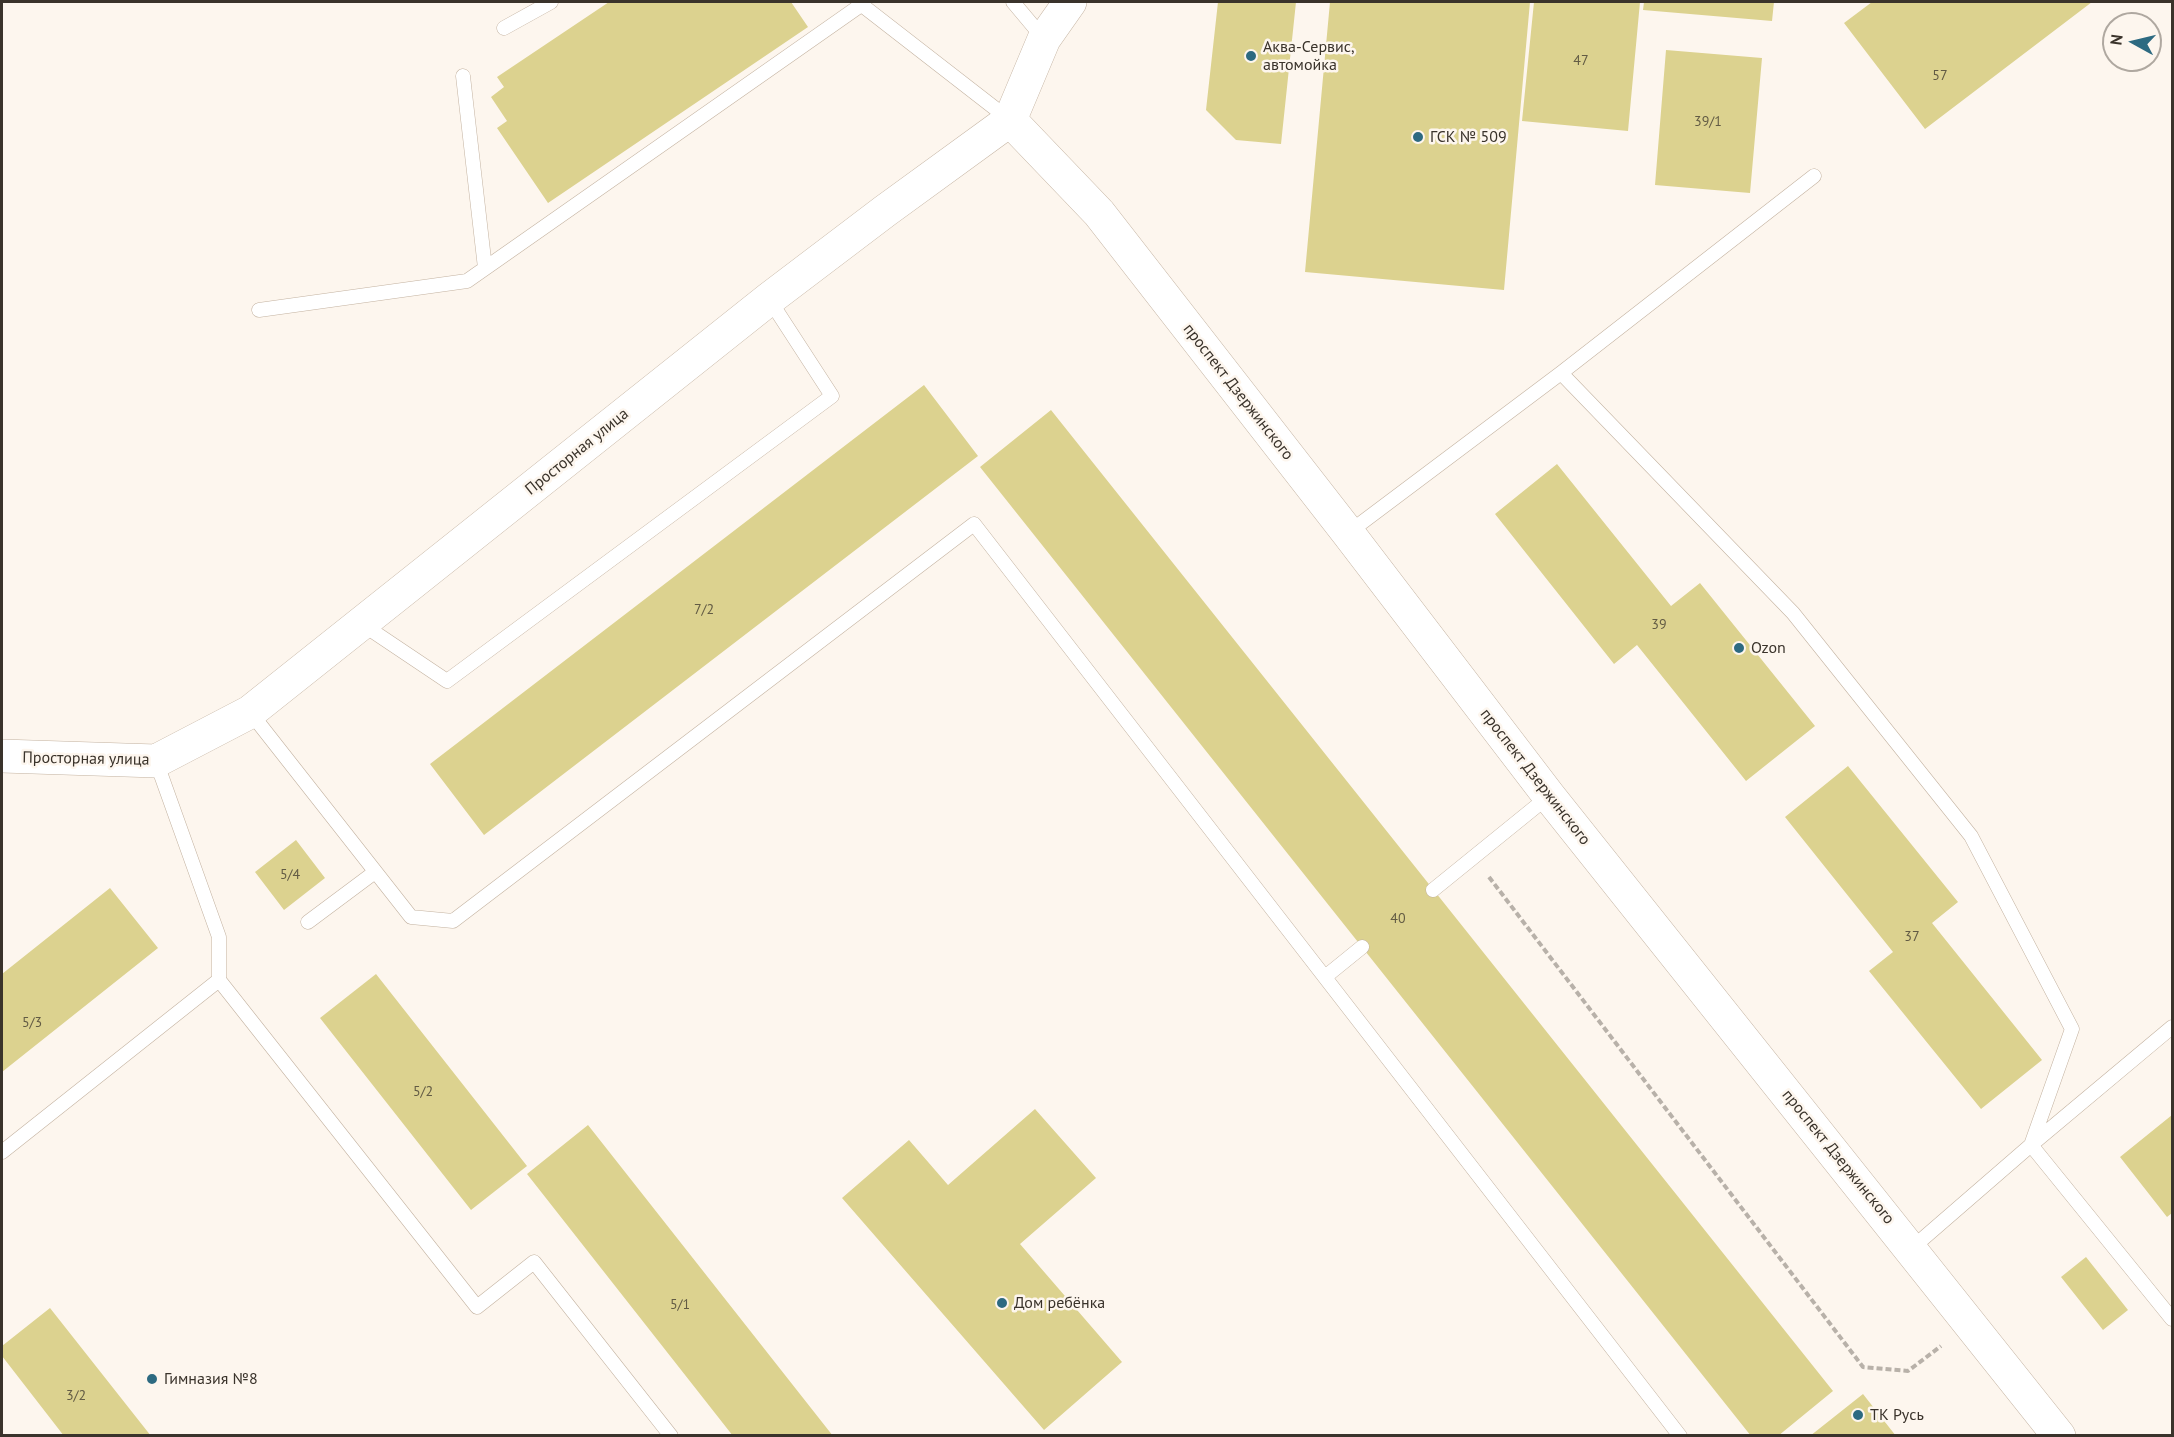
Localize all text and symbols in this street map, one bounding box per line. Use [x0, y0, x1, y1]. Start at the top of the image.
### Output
north arrow [2102, 12, 2162, 72]
text: N [2106, 33, 2127, 46]
place label: Аква-Сервис, автомойка [1263, 37, 1355, 75]
marker: Аква-Сервис, автомойка [1244, 49, 1258, 63]
house number: 47 [1573, 53, 1589, 69]
house number: 57 [1932, 68, 1948, 84]
house number: 39/1 [1694, 114, 1722, 130]
place label: ГСК № 509 [1430, 127, 1507, 147]
marker: ГСК № 509 [1411, 130, 1425, 144]
street label: проспект Дзержинского [1179, 320, 1297, 464]
street label: Просторная улица [522, 404, 632, 500]
house number: 7/2 [694, 602, 714, 618]
house number: 39 [1651, 617, 1667, 633]
place label: Ozon [1751, 638, 1786, 658]
marker: Ozon [1732, 641, 1746, 655]
street label: проспект Дзержинского [1476, 705, 1594, 849]
street label: Просторная улица [22, 748, 150, 770]
house number: 5/4 [280, 867, 300, 883]
house number: 40 [1390, 911, 1406, 927]
house number: 37 [1904, 929, 1920, 945]
house number: 5/3 [22, 1015, 42, 1031]
house number: 5/2 [413, 1084, 433, 1100]
street label: проспект Дзержинского [1778, 1086, 1898, 1228]
place label: Дом ребёнка [1014, 1293, 1105, 1313]
marker: Дом ребёнка [995, 1296, 1009, 1310]
house number: 5/1 [670, 1297, 690, 1313]
place label: Гимназия №8 [164, 1369, 258, 1389]
marker: Гимназия №8 [145, 1372, 159, 1386]
house number: 3/2 [66, 1388, 86, 1404]
place label: ТК Русь [1870, 1405, 1924, 1425]
marker: ТК Русь [1851, 1408, 1865, 1422]

